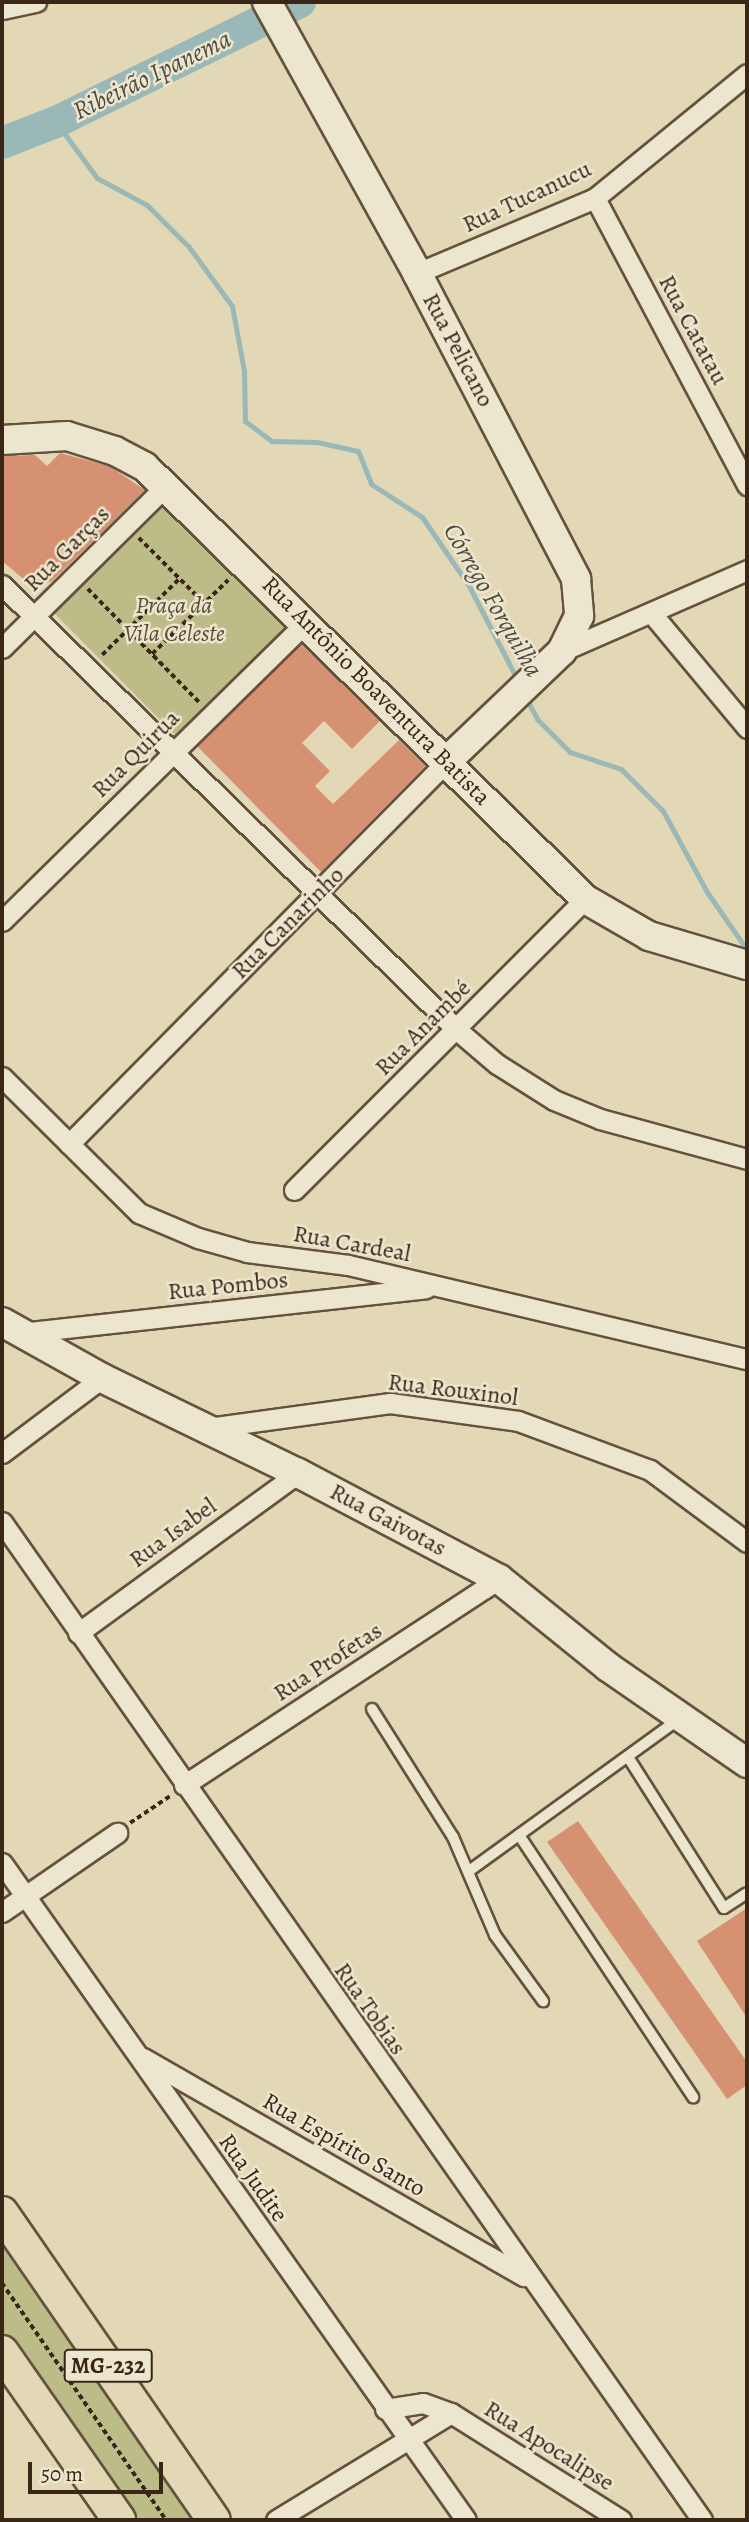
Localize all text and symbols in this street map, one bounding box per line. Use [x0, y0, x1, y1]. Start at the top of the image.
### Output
water label: Ribeirão Ipanema [68, 23, 236, 127]
street label: Rua Tucanucu [458, 155, 596, 239]
street label: Rua Catatau [652, 270, 734, 390]
street label: Rua Pelicano [416, 288, 500, 412]
street label: Rua Garças [18, 500, 116, 598]
water label: Córrego Forquilha [436, 518, 550, 682]
street label: Rua Antônio Boaventura Batista [256, 571, 496, 811]
park label: Praça da Vila Celeste [123, 592, 225, 648]
street label: Rua Quirua [86, 704, 186, 804]
street label: Rua Canarinho [226, 861, 350, 985]
street label: Rua Anambé [369, 974, 477, 1082]
street label: Rua Cardeal [291, 1220, 413, 1268]
street label: Rua Pombos [166, 1265, 290, 1307]
street label: Rua Rouxinol [386, 1368, 520, 1412]
street label: Rua Gaivotas [325, 1477, 451, 1563]
street label: Rua Isabel [124, 1492, 222, 1574]
street label: Rua Profetas [268, 1616, 388, 1708]
street label: Rua Tobias [328, 1957, 412, 2061]
street label: Rua Espírito Santo [257, 2087, 431, 2203]
street label: Rua Judite [212, 2128, 294, 2228]
road number: MG-232 [62, 2346, 154, 2386]
street label: Rua Apocalipse [479, 2395, 619, 2497]
scale bar [32, 2448, 166, 2492]
text: 50 m [41, 2460, 83, 2488]

